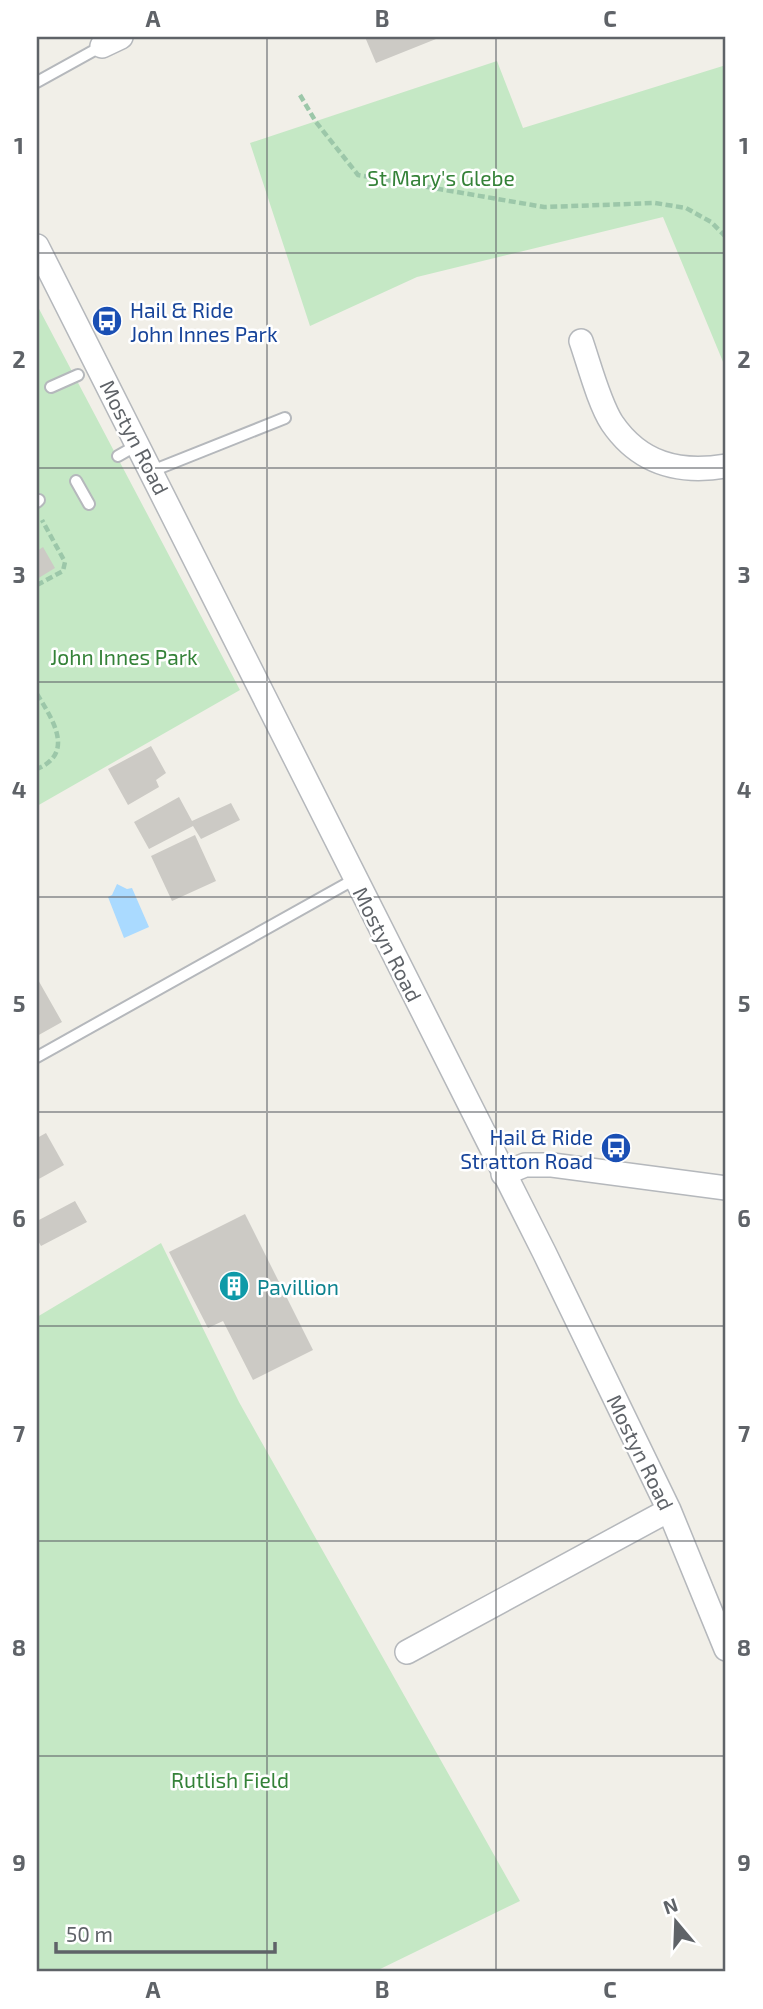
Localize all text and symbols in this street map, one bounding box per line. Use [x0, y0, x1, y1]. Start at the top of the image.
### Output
text: A [145, 4, 161, 32]
text: B [375, 4, 389, 32]
text: C [603, 4, 617, 32]
text: 1 [14, 131, 24, 159]
text: 1 [739, 131, 749, 159]
park label: St Mary's Glebe [367, 165, 515, 190]
place label: Hail & Ride John Innes Park [130, 297, 278, 346]
bus stop icon: Hail & Ride John Innes Park [90, 304, 124, 338]
text: 2 [12, 345, 26, 373]
text: 2 [737, 345, 751, 373]
street label: Mostyn Road [95, 375, 175, 499]
text: 3 [12, 560, 26, 588]
text: 3 [737, 560, 751, 588]
park label: John Innes Park [50, 644, 198, 669]
text: 4 [12, 775, 26, 803]
text: 4 [737, 775, 751, 803]
street label: Mostyn Road [348, 882, 428, 1006]
text: 5 [13, 989, 25, 1017]
text: 5 [738, 989, 750, 1017]
place label: Hail & Ride Stratton Road [460, 1124, 593, 1173]
bus stop icon: Hail & Ride Stratton Road [599, 1131, 633, 1165]
text: 6 [12, 1204, 26, 1232]
text: 6 [737, 1204, 751, 1232]
building icon: Pavillion [217, 1269, 251, 1303]
place label: Pavillion [257, 1274, 339, 1299]
street label: Mostyn Road [602, 1390, 680, 1514]
text: 7 [13, 1419, 25, 1447]
text: 7 [738, 1419, 750, 1447]
text: 8 [12, 1633, 26, 1661]
text: 8 [737, 1633, 751, 1661]
park label: Rutlish Field [171, 1767, 289, 1792]
text: 9 [12, 1848, 26, 1876]
text: 9 [737, 1848, 751, 1876]
north arrow [640, 1886, 710, 1956]
text: N [660, 1892, 681, 1919]
scale bar [56, 1911, 275, 1955]
text: 50 m [66, 1921, 113, 1946]
text: A [145, 1975, 161, 2003]
text: B [375, 1975, 389, 2003]
text: C [603, 1975, 617, 2003]

